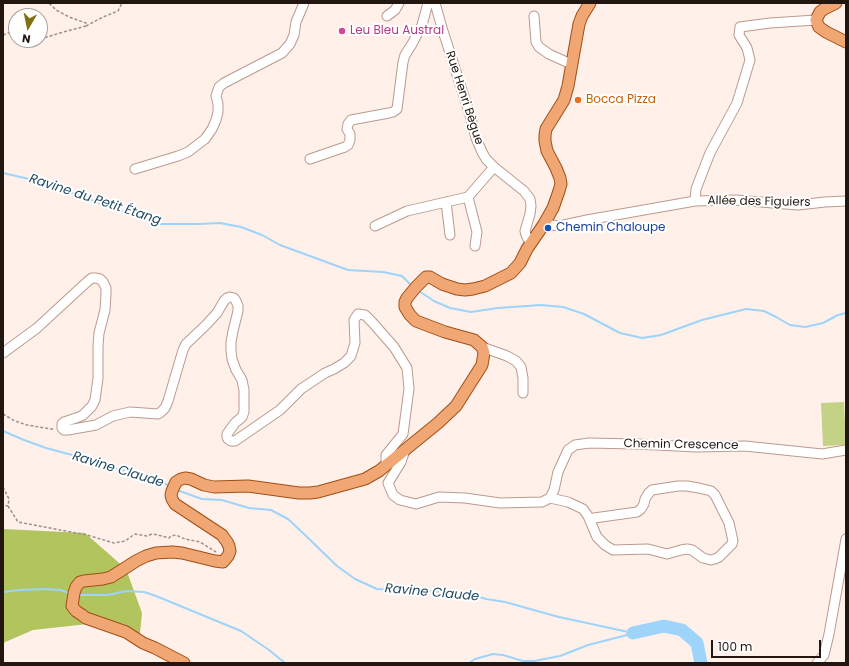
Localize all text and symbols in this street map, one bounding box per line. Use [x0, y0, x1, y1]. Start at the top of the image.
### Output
north arrow [8, 8, 48, 48]
place label: Leu Bleu Austral [350, 24, 444, 38]
marker: Leu Bleu Austral [337, 26, 347, 36]
text: N [21, 30, 32, 47]
street label: Rue Henri Bègue [442, 49, 486, 147]
place label: Bocca Pizza [586, 93, 656, 107]
marker: Bocca Pizza [573, 95, 583, 105]
water label: Ravine du Petit Étang [27, 171, 163, 229]
street label: Allée des Figuiers [707, 194, 811, 210]
place label: Chemin Chaloupe [556, 221, 665, 235]
marker: Chemin Chaloupe [543, 223, 553, 233]
street label: Chemin Crescence [623, 437, 739, 453]
water label: Ravine Claude [70, 449, 166, 491]
water label: Ravine Claude [384, 581, 480, 605]
scale bar [713, 632, 823, 658]
text: 100 m [718, 638, 752, 655]

